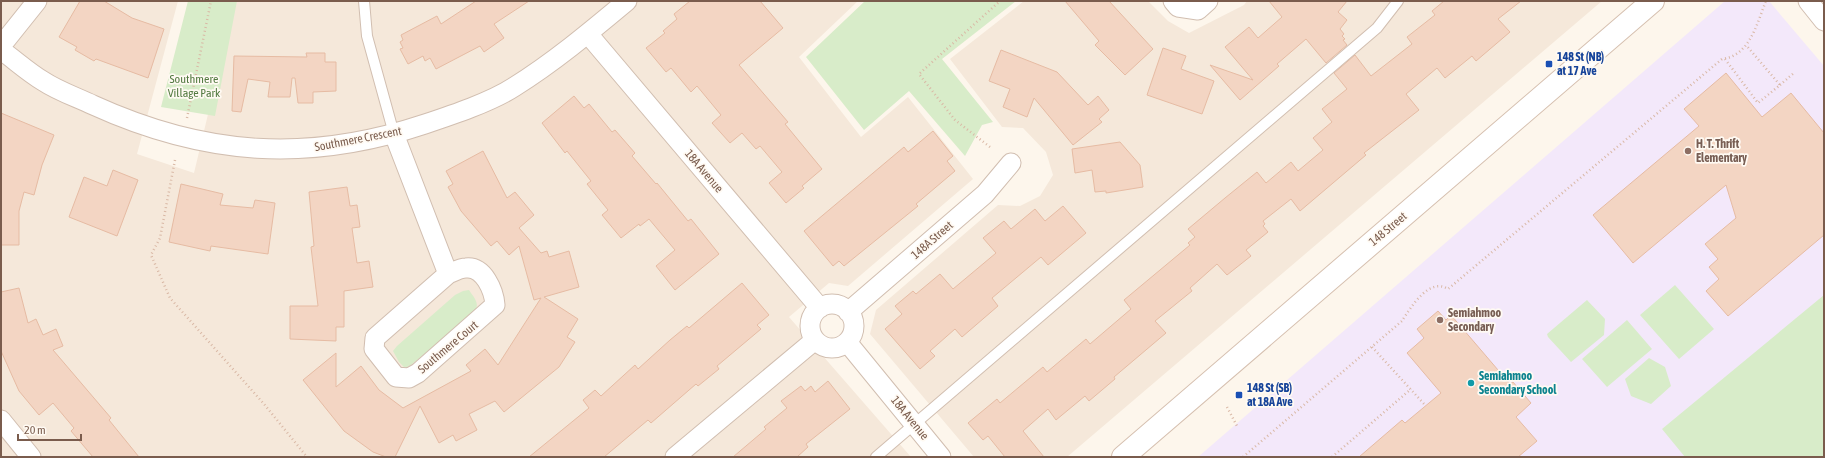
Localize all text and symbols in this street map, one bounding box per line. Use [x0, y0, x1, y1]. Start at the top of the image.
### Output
place label: 148 St (NB) at 17 Ave [1557, 50, 1604, 78]
marker: 148 St (NB) at 17 Ave [1544, 59, 1554, 69]
park label: Southmere Village Park [168, 72, 221, 100]
street label: Southmere Crescent [313, 124, 403, 154]
place label: H. T. Thrift Elementary [1696, 137, 1747, 165]
marker: H. T. Thrift Elementary [1683, 146, 1693, 156]
street label: 18A Avenue [682, 147, 726, 195]
street label: 148 Street [1366, 209, 1410, 249]
street label: 148A Street [908, 218, 956, 262]
place label: Semiahmoo Secondary [1448, 306, 1502, 334]
marker: Semiahmoo Secondary [1435, 315, 1445, 325]
street label: Southmere Court [415, 317, 481, 376]
place label: Semiahmoo Secondary School [1479, 369, 1557, 397]
marker: Semiahmoo Secondary School [1466, 378, 1476, 388]
place label: 148 St (SB) at 18A Ave [1247, 381, 1293, 409]
marker: 148 St (SB) at 18A Ave [1234, 390, 1244, 400]
street label: 18A Avenue [888, 393, 932, 443]
scale bar [18, 416, 81, 442]
text: 20 m [24, 423, 46, 437]

